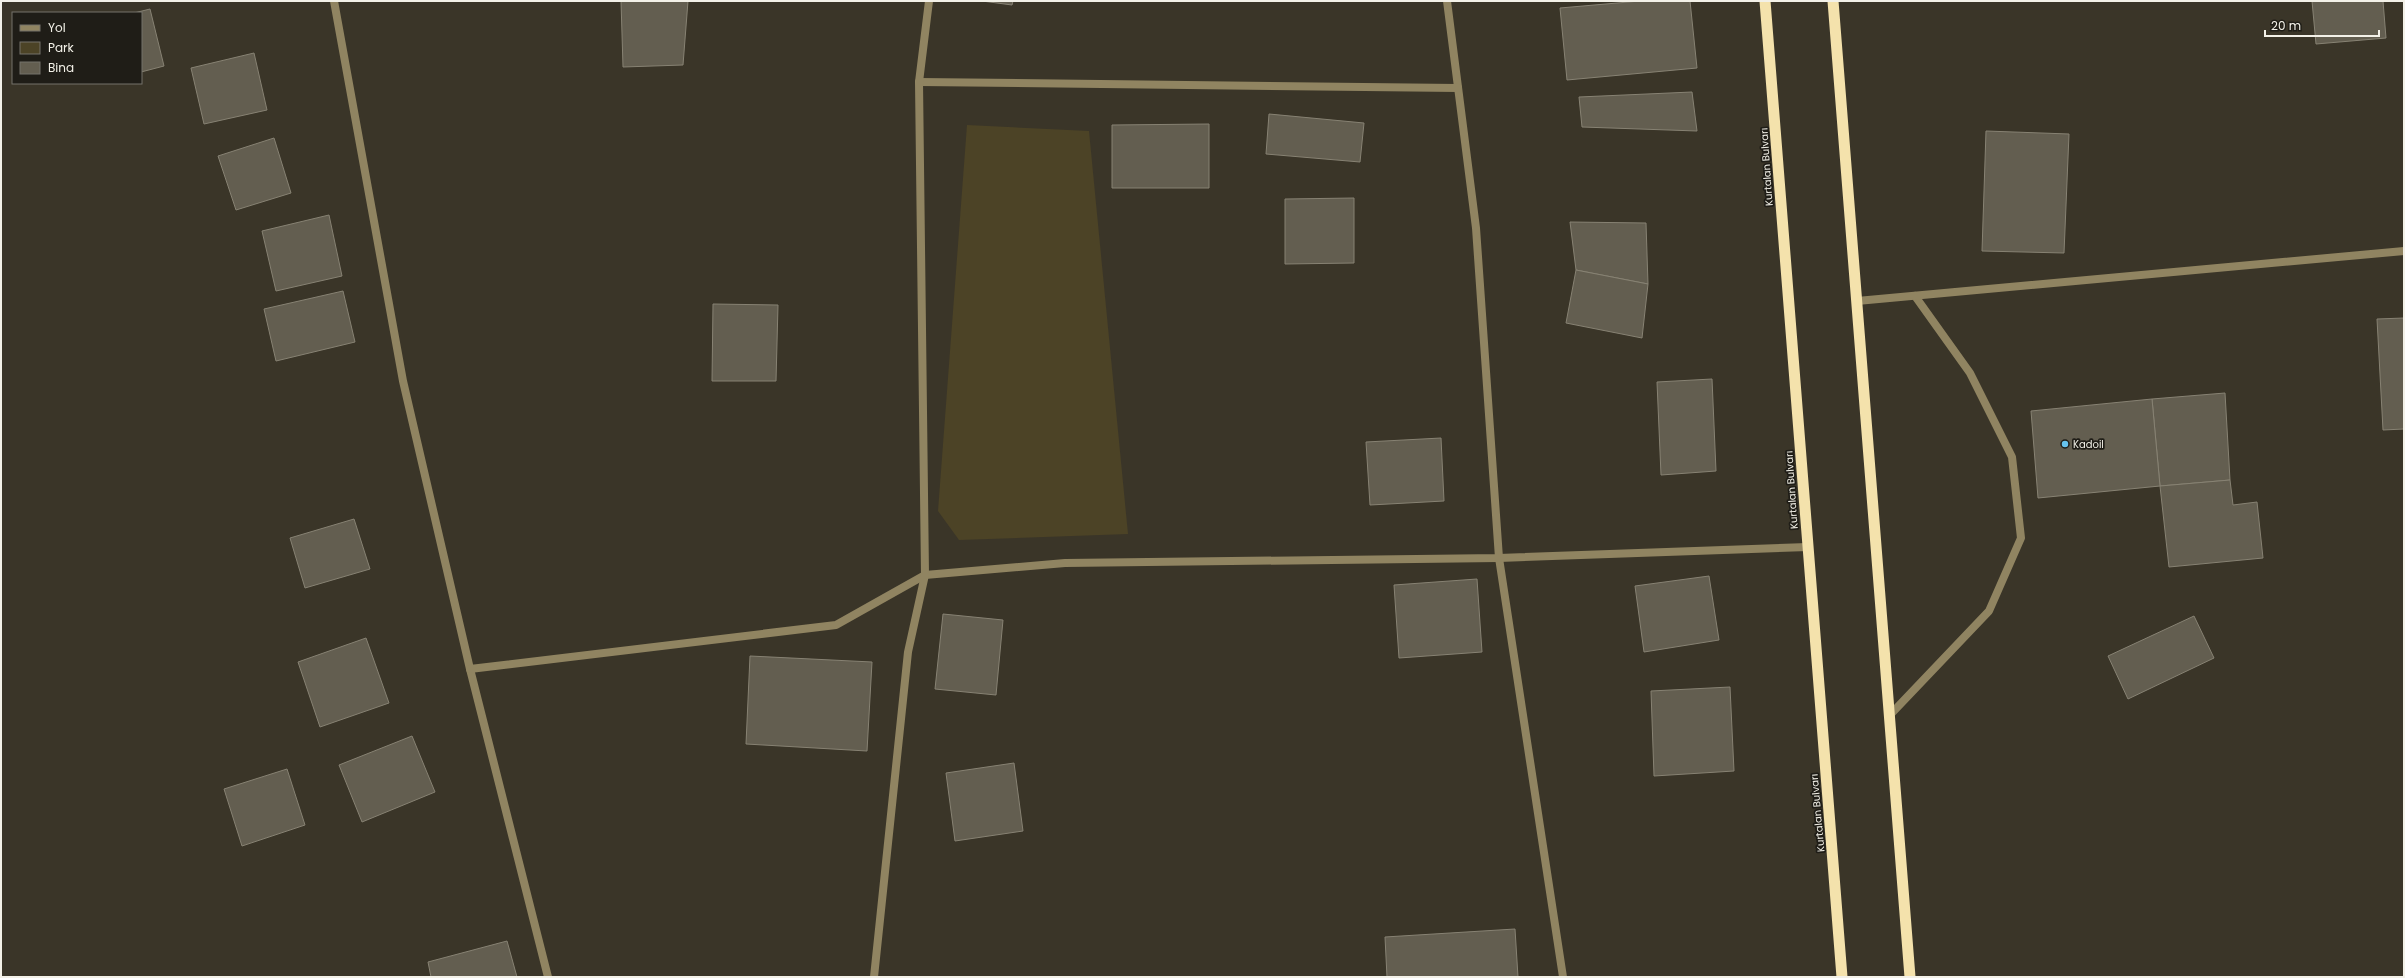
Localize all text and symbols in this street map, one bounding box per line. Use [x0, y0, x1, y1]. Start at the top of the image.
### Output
legend [12, 12, 142, 84]
scale bar [2265, 12, 2379, 38]
text: 20 m [2271, 17, 2301, 34]
text: Yol [48, 19, 66, 36]
text: Park [48, 39, 75, 56]
text: Bina [48, 59, 74, 76]
street label: Kurtalan Bulvarı [1756, 127, 1777, 207]
place label: Kadoil [2073, 437, 2104, 452]
marker: Kadoil [2060, 439, 2070, 449]
street label: Kurtalan Bulvarı [1781, 450, 1802, 530]
street label: Kurtalan Bulvarı [1807, 773, 1828, 853]

